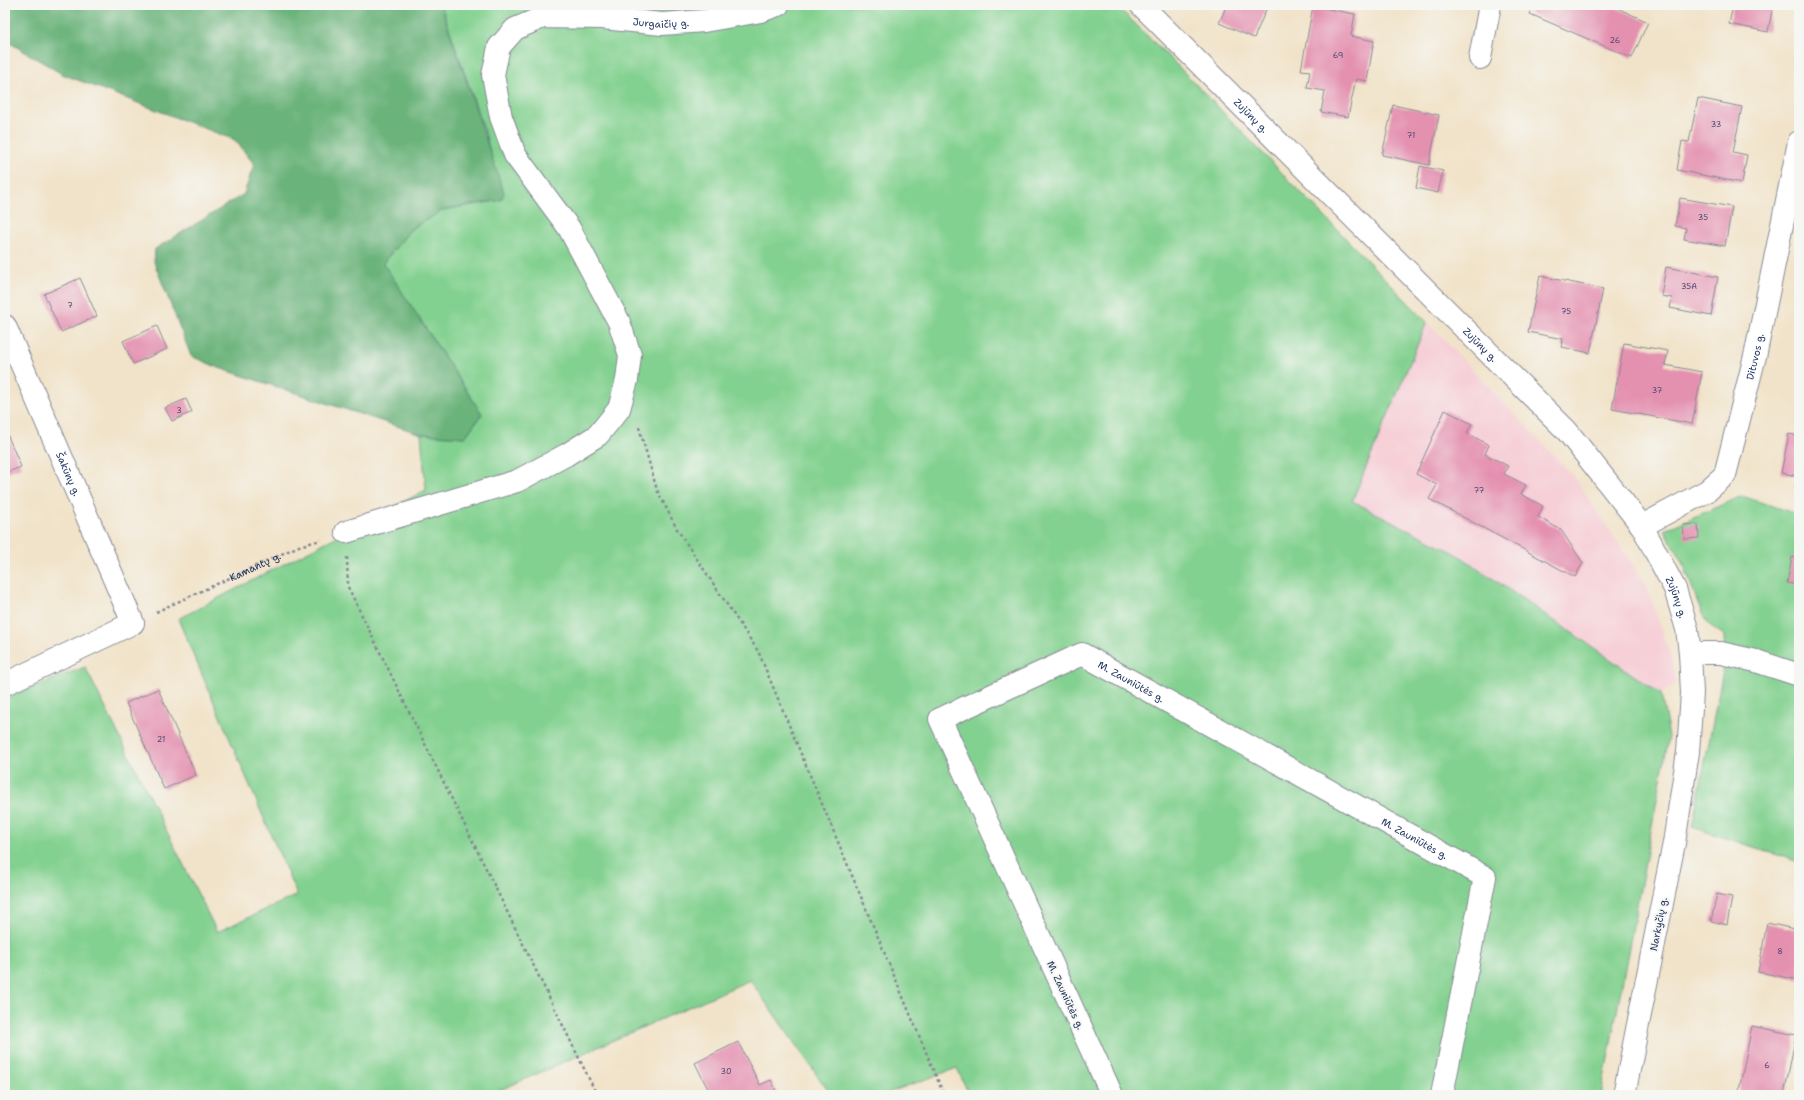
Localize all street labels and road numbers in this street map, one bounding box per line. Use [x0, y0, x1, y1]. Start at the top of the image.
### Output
street label: Jurgaičių g. [632, 15, 690, 31]
street label: Zujūnų g. [1231, 96, 1271, 136]
street label: Zujūnų g. [1460, 325, 1500, 365]
street label: Dituvos g. [1743, 332, 1767, 381]
street label: Šakūnų g. [53, 450, 84, 498]
street label: Kamantų g. [227, 549, 283, 584]
street label: Zujūnų g. [1663, 574, 1690, 620]
street label: M. Zauniūtės g. [1095, 658, 1167, 706]
street label: M. Zauniūtės g. [1379, 815, 1451, 862]
street label: Narkyčių g. [1647, 896, 1670, 952]
street label: M. Zauniūtės g. [1044, 959, 1087, 1032]

